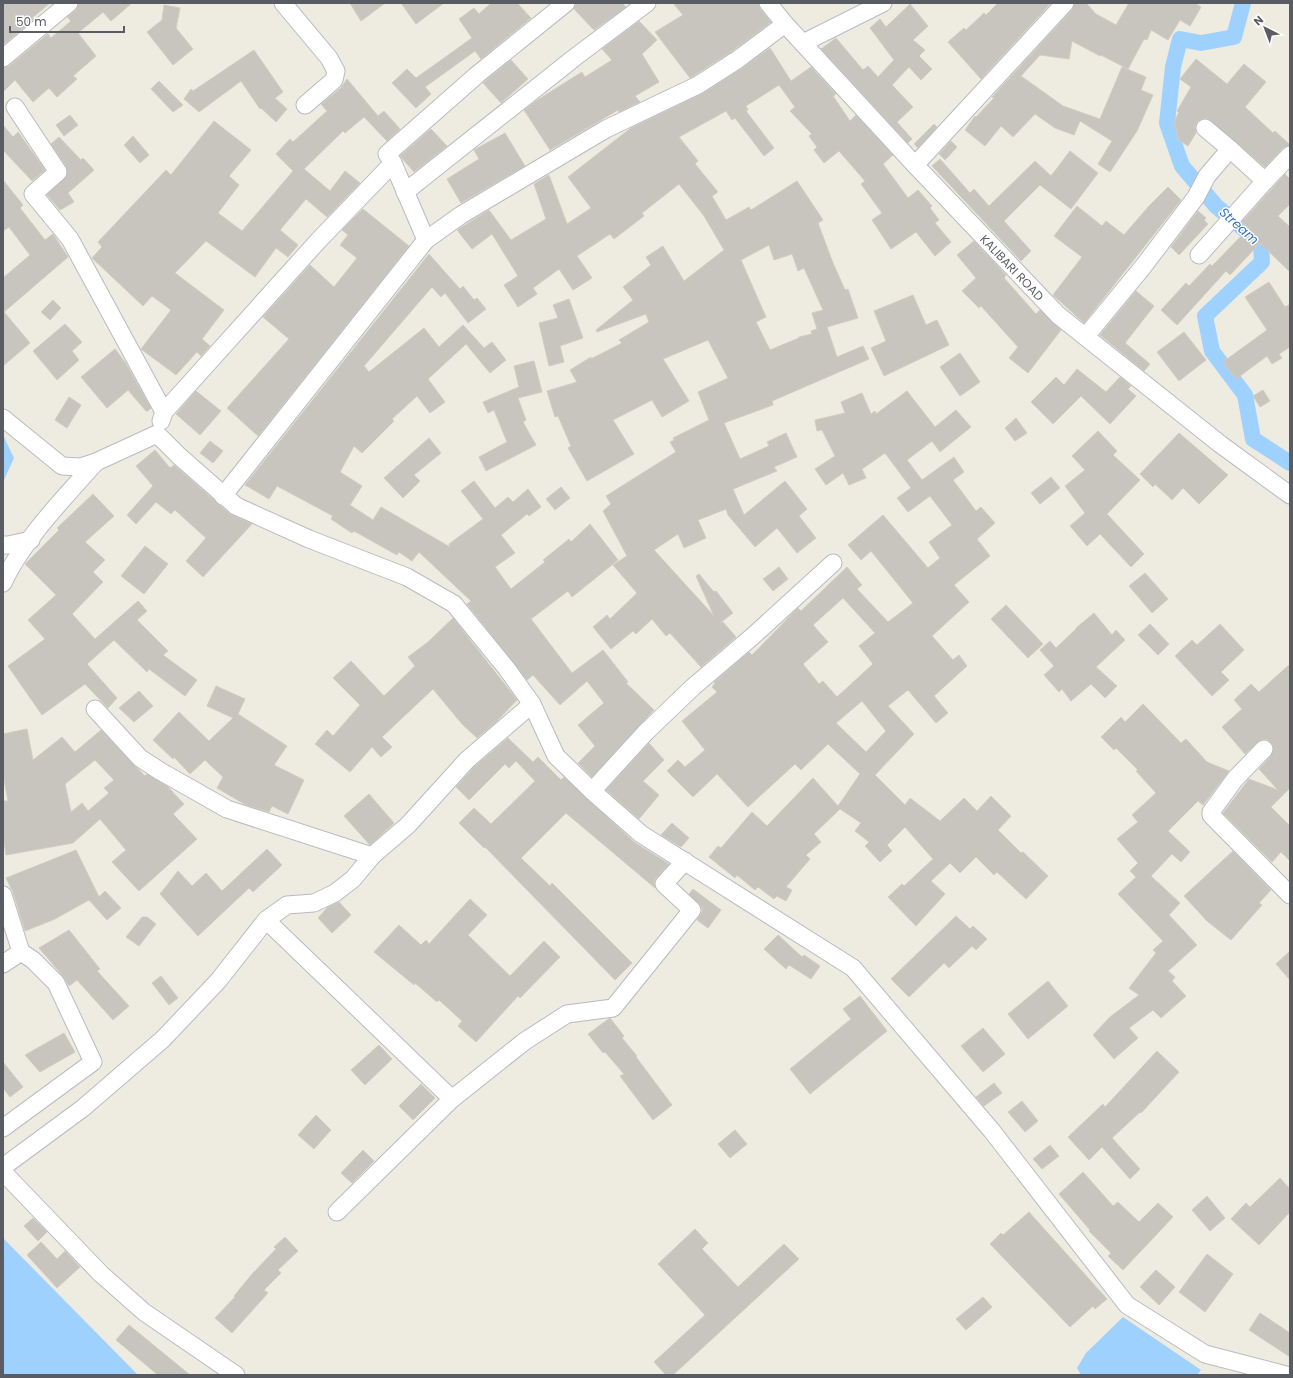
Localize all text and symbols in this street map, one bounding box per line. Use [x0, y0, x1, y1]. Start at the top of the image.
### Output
scale bar [10, 8, 124, 34]
north arrow [1245, 8, 1285, 48]
text: N [1250, 12, 1267, 29]
text: 50 m [16, 13, 47, 30]
water label: Stream [1215, 203, 1263, 249]
street label: KALIBARI ROAD [977, 230, 1048, 304]

